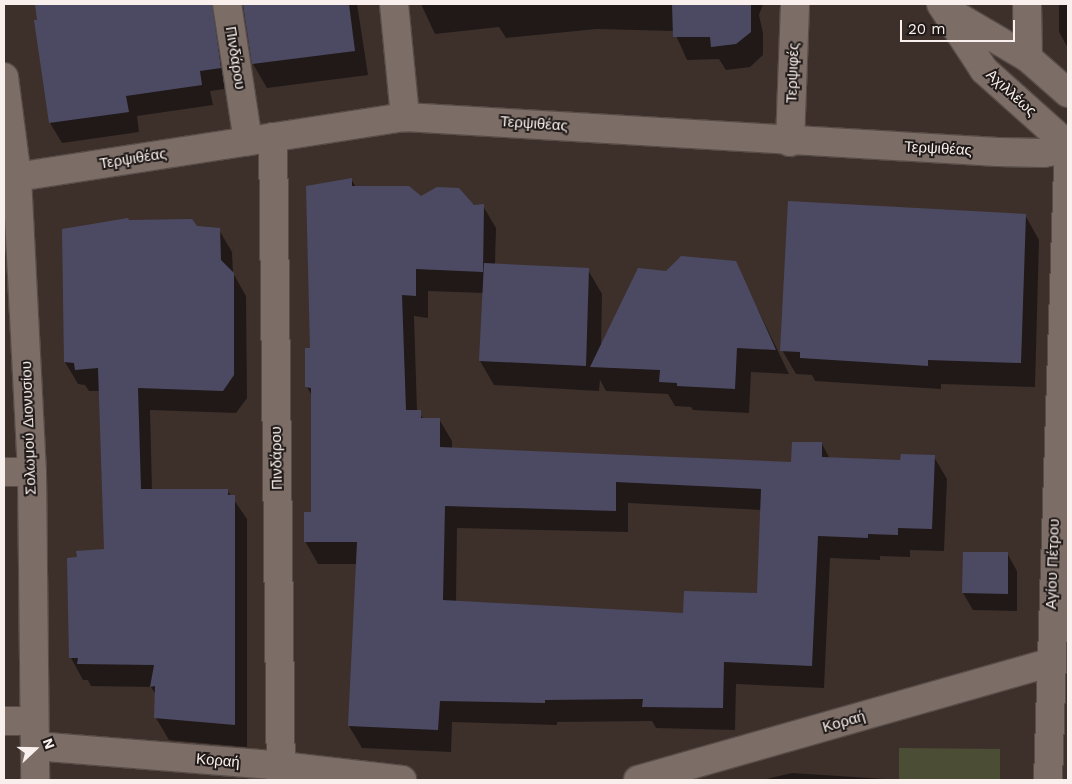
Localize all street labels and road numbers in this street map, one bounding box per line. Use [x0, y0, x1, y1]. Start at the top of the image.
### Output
street label: Πινδάρου [221, 25, 249, 91]
street label: Τερψιφές [783, 43, 803, 103]
street label: Αχιλλέως [982, 66, 1040, 120]
street label: Τερψιθέας [500, 113, 568, 135]
street label: Τερψιθέας [904, 138, 972, 160]
street label: Τερψιθέας [98, 145, 168, 173]
street label: Σολωμού Διονυσίου [18, 361, 40, 495]
street label: Πινδάρου [267, 426, 287, 490]
street label: Αγίου Πέτρου [1042, 518, 1064, 610]
street label: Κοραή [821, 707, 867, 737]
street label: Κοραή [195, 750, 241, 772]

